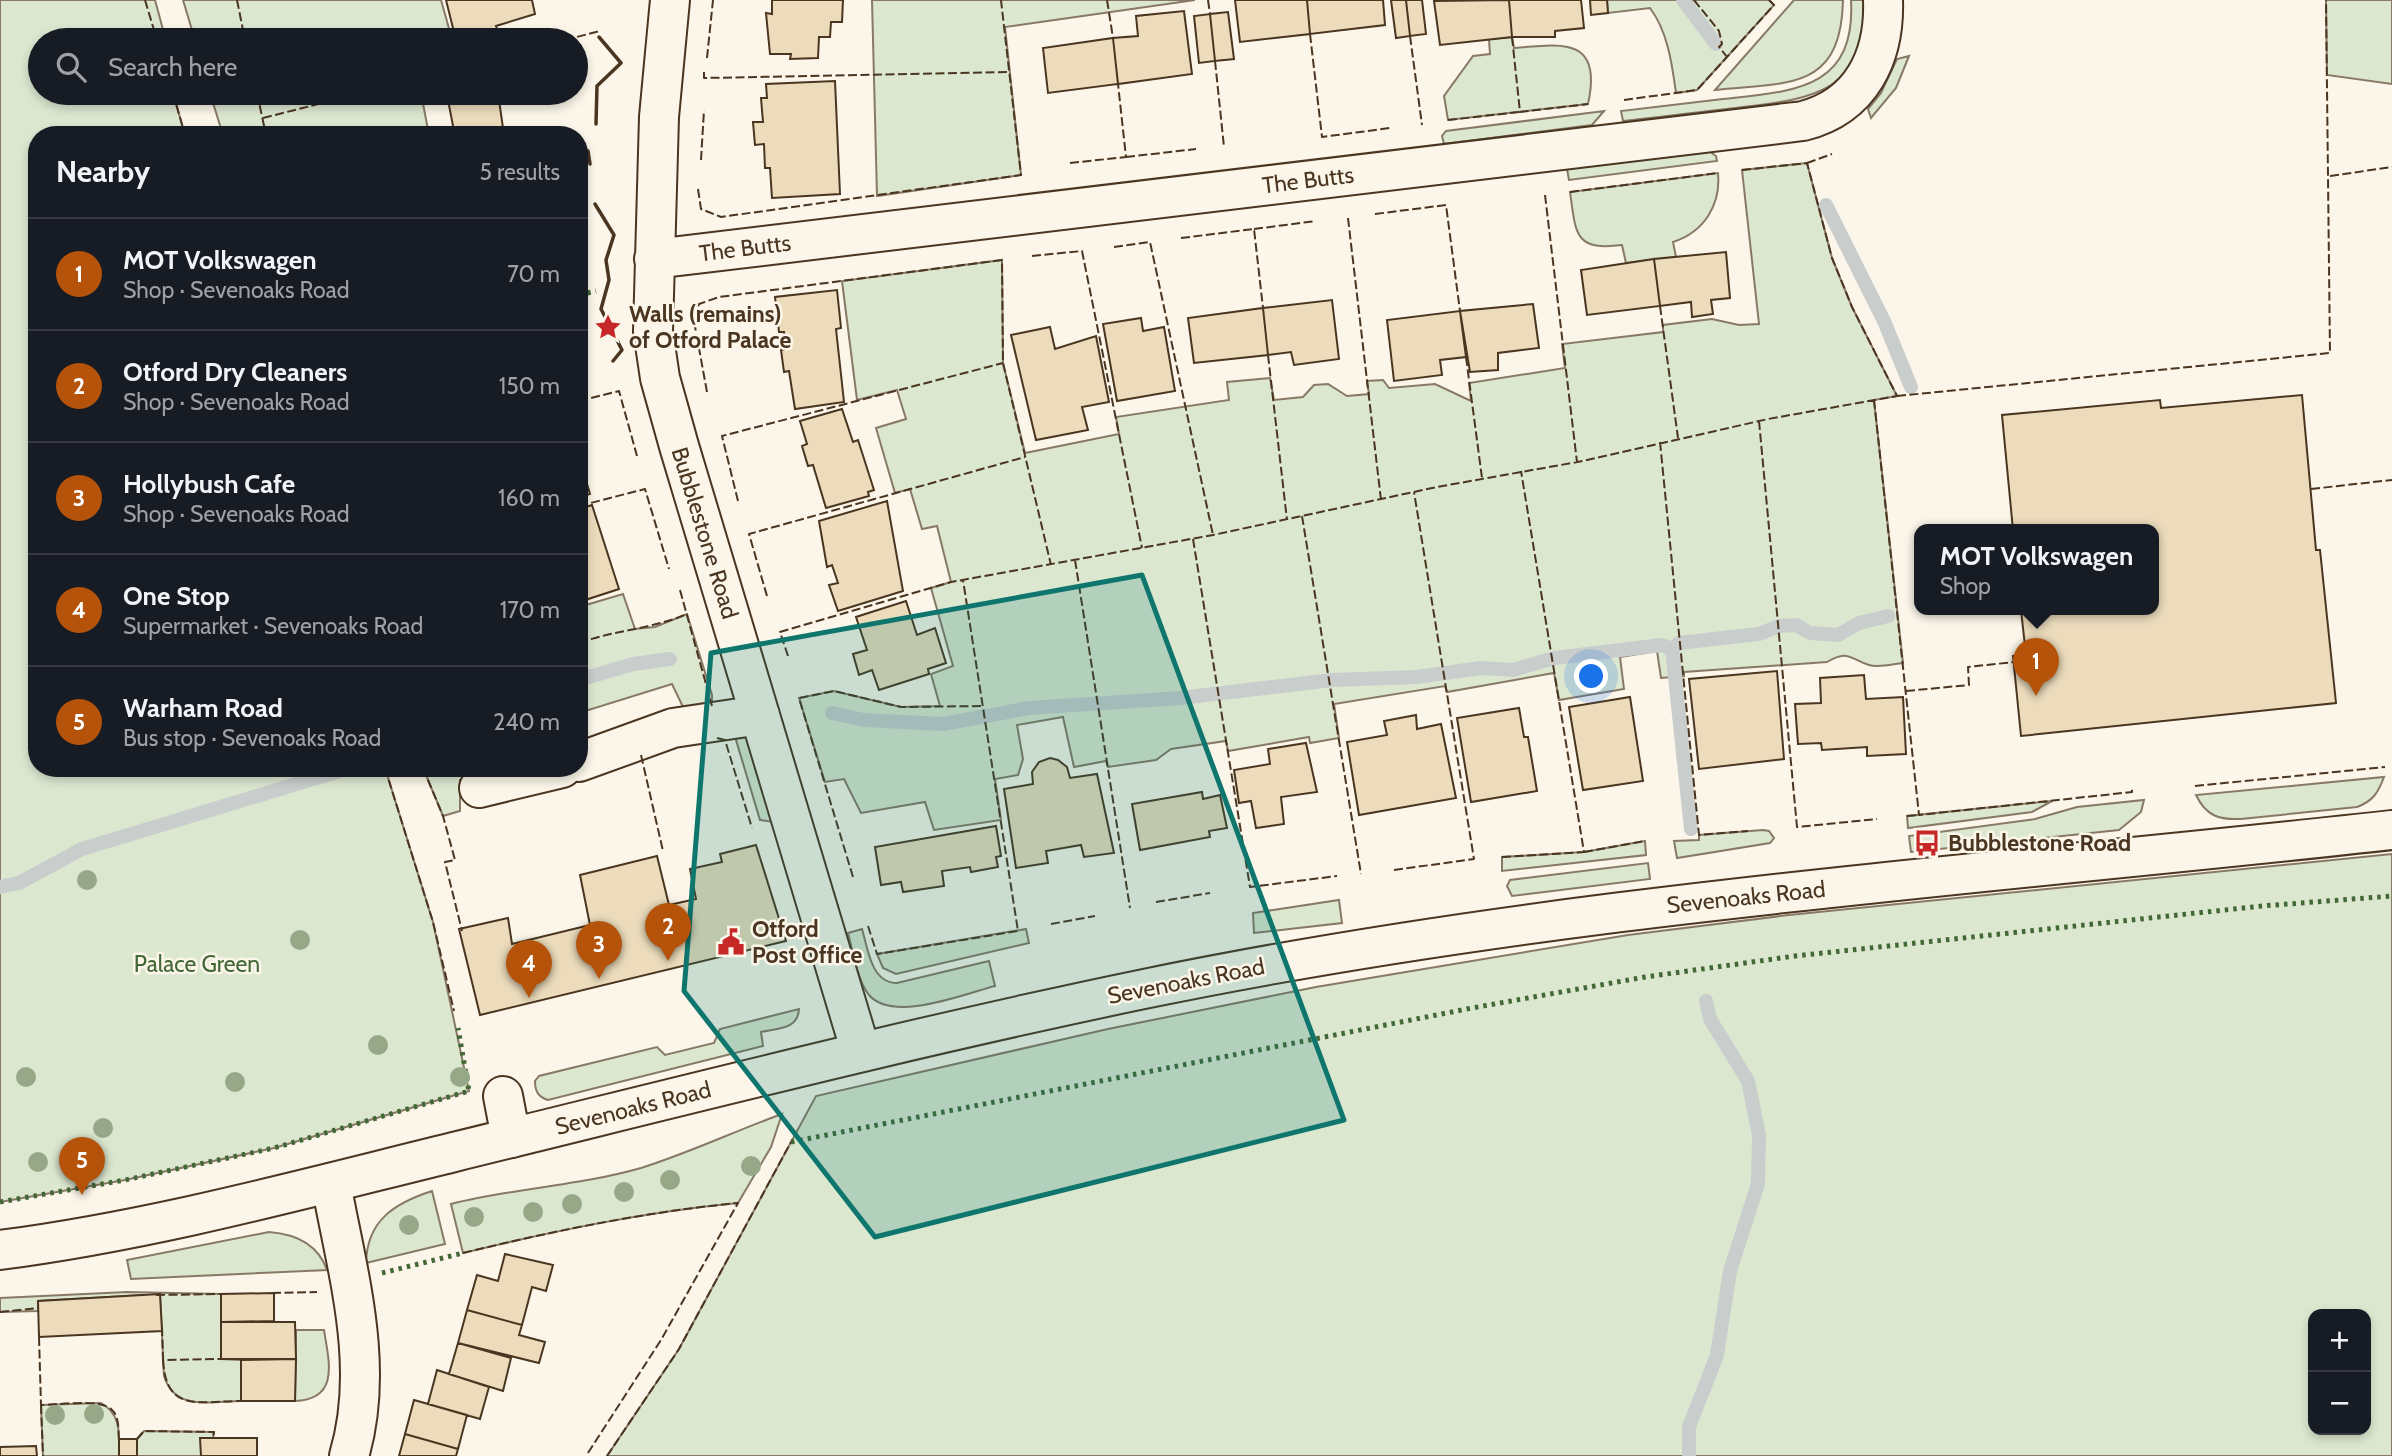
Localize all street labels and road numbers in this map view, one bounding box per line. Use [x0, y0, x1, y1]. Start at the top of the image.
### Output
street label: The Butts [1261, 160, 1355, 200]
street label: The Butts [698, 228, 792, 268]
street label: Bubblestone Road [666, 444, 744, 622]
street label: Sevenoaks Road [1665, 875, 1827, 919]
street label: Sevenoaks Road [1105, 952, 1267, 1010]
street label: Sevenoaks Road [552, 1075, 714, 1141]

